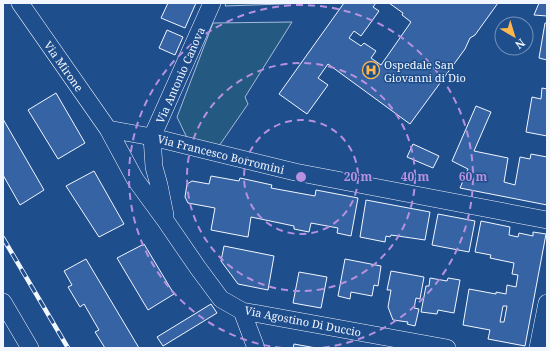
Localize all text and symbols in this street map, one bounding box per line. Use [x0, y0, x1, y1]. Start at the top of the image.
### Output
north arrow [494, 16, 534, 56]
street label: Via Antonio Canova [152, 25, 208, 125]
text: N [512, 36, 528, 53]
street label: Via Mirone [41, 38, 87, 94]
place label: Ospedale San Giovanni di Dio [384, 57, 466, 85]
hospital icon: Ospedale San Giovanni di Dio [361, 60, 381, 80]
street label: Via Francesco Borromini [156, 131, 287, 177]
text: 20 m [344, 168, 372, 185]
text: 40 m [401, 168, 429, 185]
text: 60 m [459, 168, 487, 185]
centre of rings [294, 170, 308, 184]
street label: Via Agostino Di Duccio [243, 302, 363, 340]

